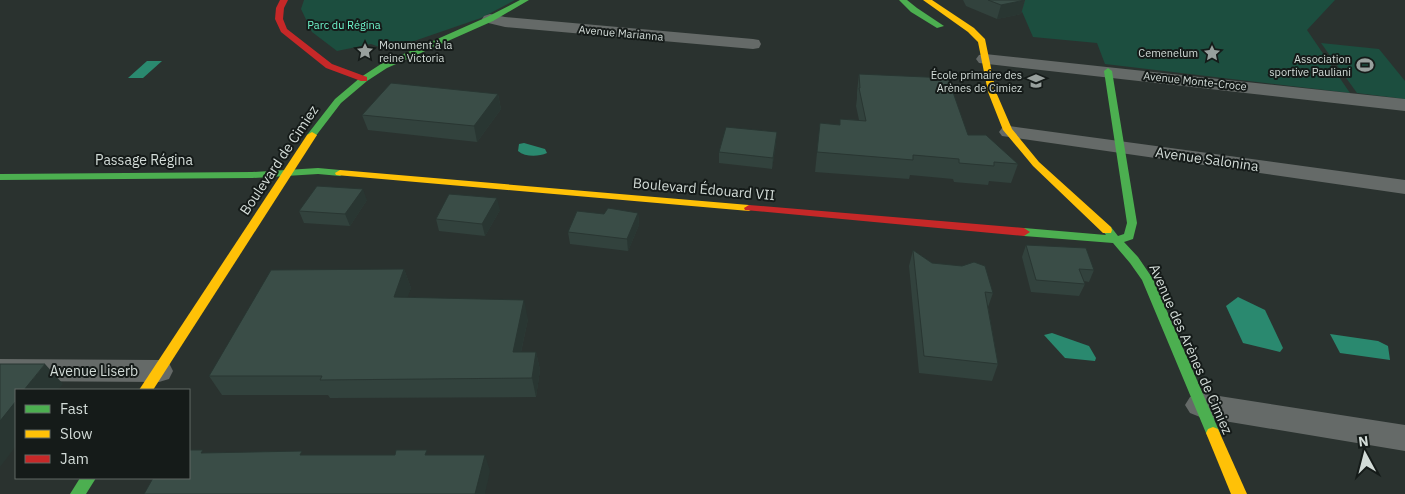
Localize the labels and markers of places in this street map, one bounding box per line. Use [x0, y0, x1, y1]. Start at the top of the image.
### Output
place label: Monument à la reine Victoria [379, 38, 452, 65]
place icon: Monument à la reine Victoria [355, 41, 375, 61]
place icon: Cemenelum [1202, 43, 1222, 63]
place label: Cemenelum [1138, 46, 1198, 60]
place label: Association sportive Pauliani [1269, 52, 1351, 79]
sports icon: Association sportive Pauliani [1355, 55, 1375, 75]
place label: École primaire des Arènes de Cimiez [931, 68, 1022, 95]
school or university icon: École primaire des Arènes de Cimiez [1026, 71, 1046, 91]

